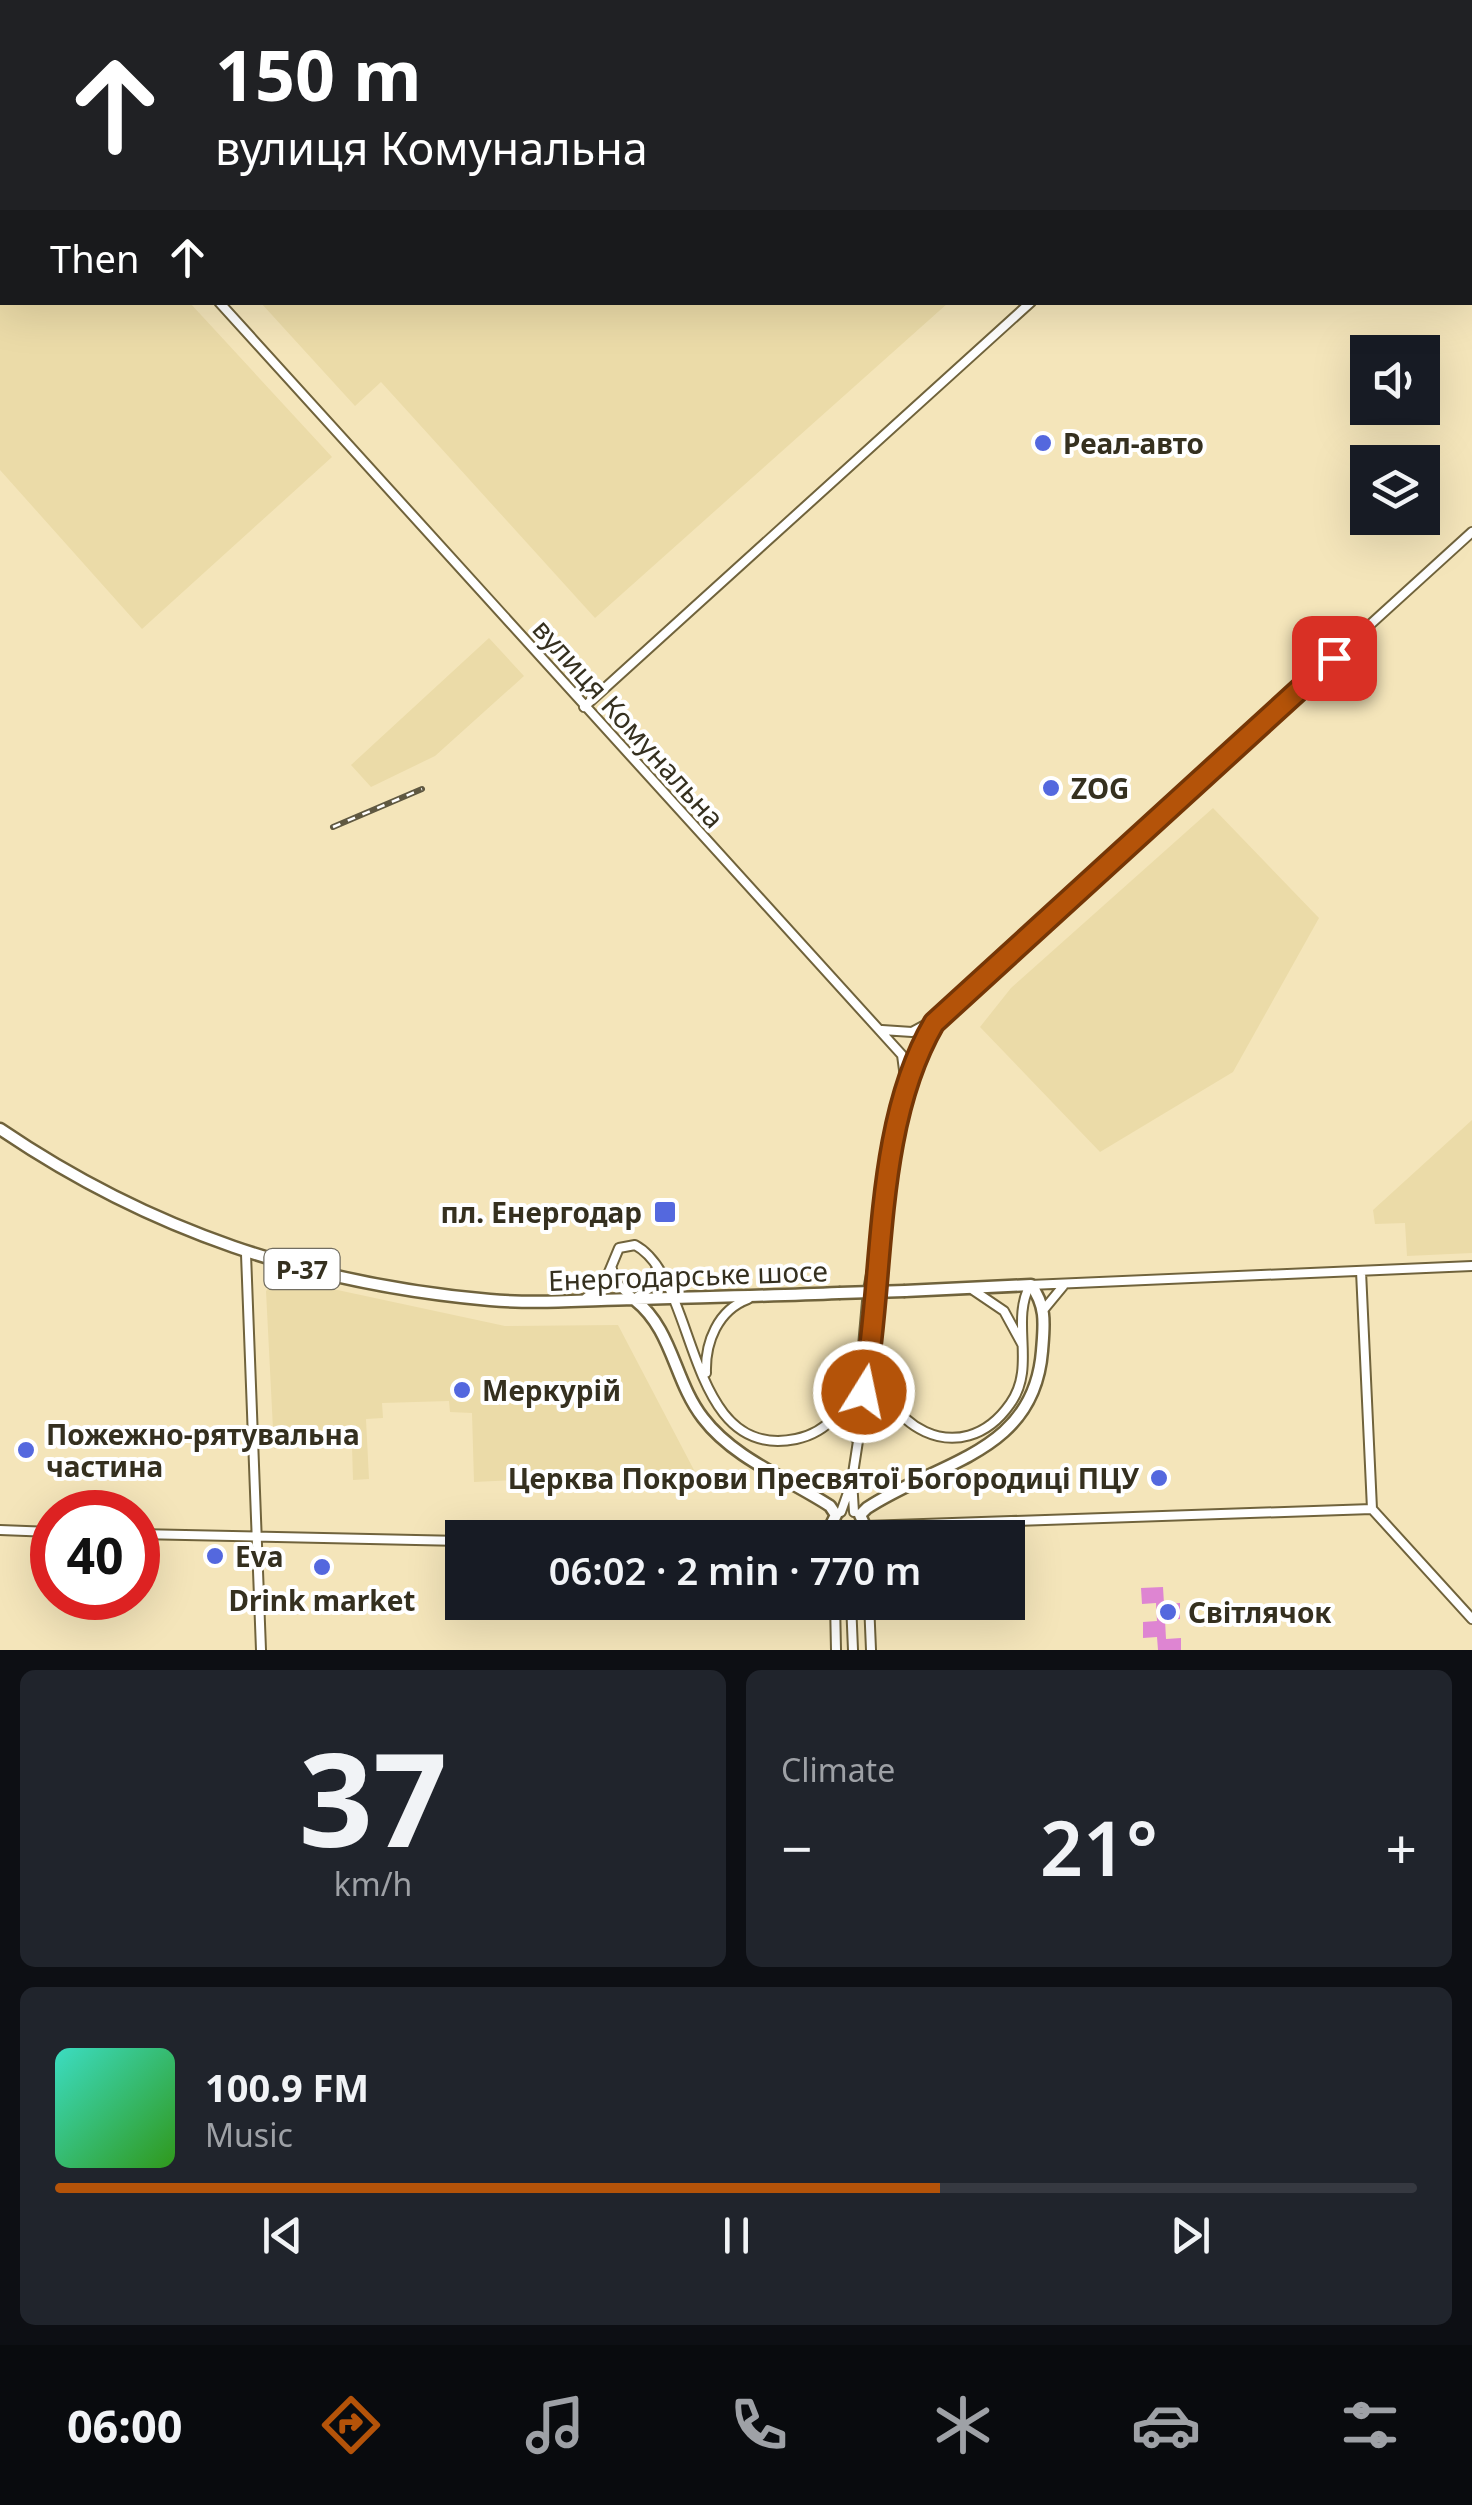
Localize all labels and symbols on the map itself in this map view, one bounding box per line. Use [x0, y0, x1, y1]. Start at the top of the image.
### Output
place label: Реал-авто [1063, 424, 1204, 462]
marker: Реал-авто [1032, 432, 1054, 454]
street label: вулиця Комунальна [525, 610, 733, 836]
pin [1292, 616, 1377, 701]
place label: ZOG [1071, 769, 1129, 807]
marker: ZOG [1040, 777, 1062, 799]
place label: пл. Енергодар [441, 1193, 642, 1231]
marker: пл. Енергодар [652, 1199, 678, 1225]
road number: Р-37 [264, 1249, 340, 1289]
street label: Енергодарське шосе [548, 1251, 828, 1299]
position arrow [812, 1340, 916, 1444]
place label: Меркурій [482, 1371, 621, 1409]
marker: Меркурій [451, 1379, 473, 1401]
place label: Пожежно-рятувальна частина [46, 1415, 360, 1485]
marker: Пожежно-рятувальна частина [15, 1439, 37, 1461]
place label: Церква Покрови Пресвятої Богородиці ПЦУ [508, 1459, 1140, 1497]
marker: Церква Покрови Пресвятої Богородиці ПЦУ [1148, 1467, 1170, 1489]
speed limit sign: 40 [30, 1490, 160, 1620]
place label: Eva [235, 1537, 283, 1575]
marker: Eva [204, 1545, 226, 1567]
marker: Drink market [311, 1556, 333, 1578]
place label: Drink market [228, 1581, 416, 1619]
place label: Світлячок [1188, 1593, 1332, 1631]
marker: Світлячок [1157, 1601, 1179, 1623]

